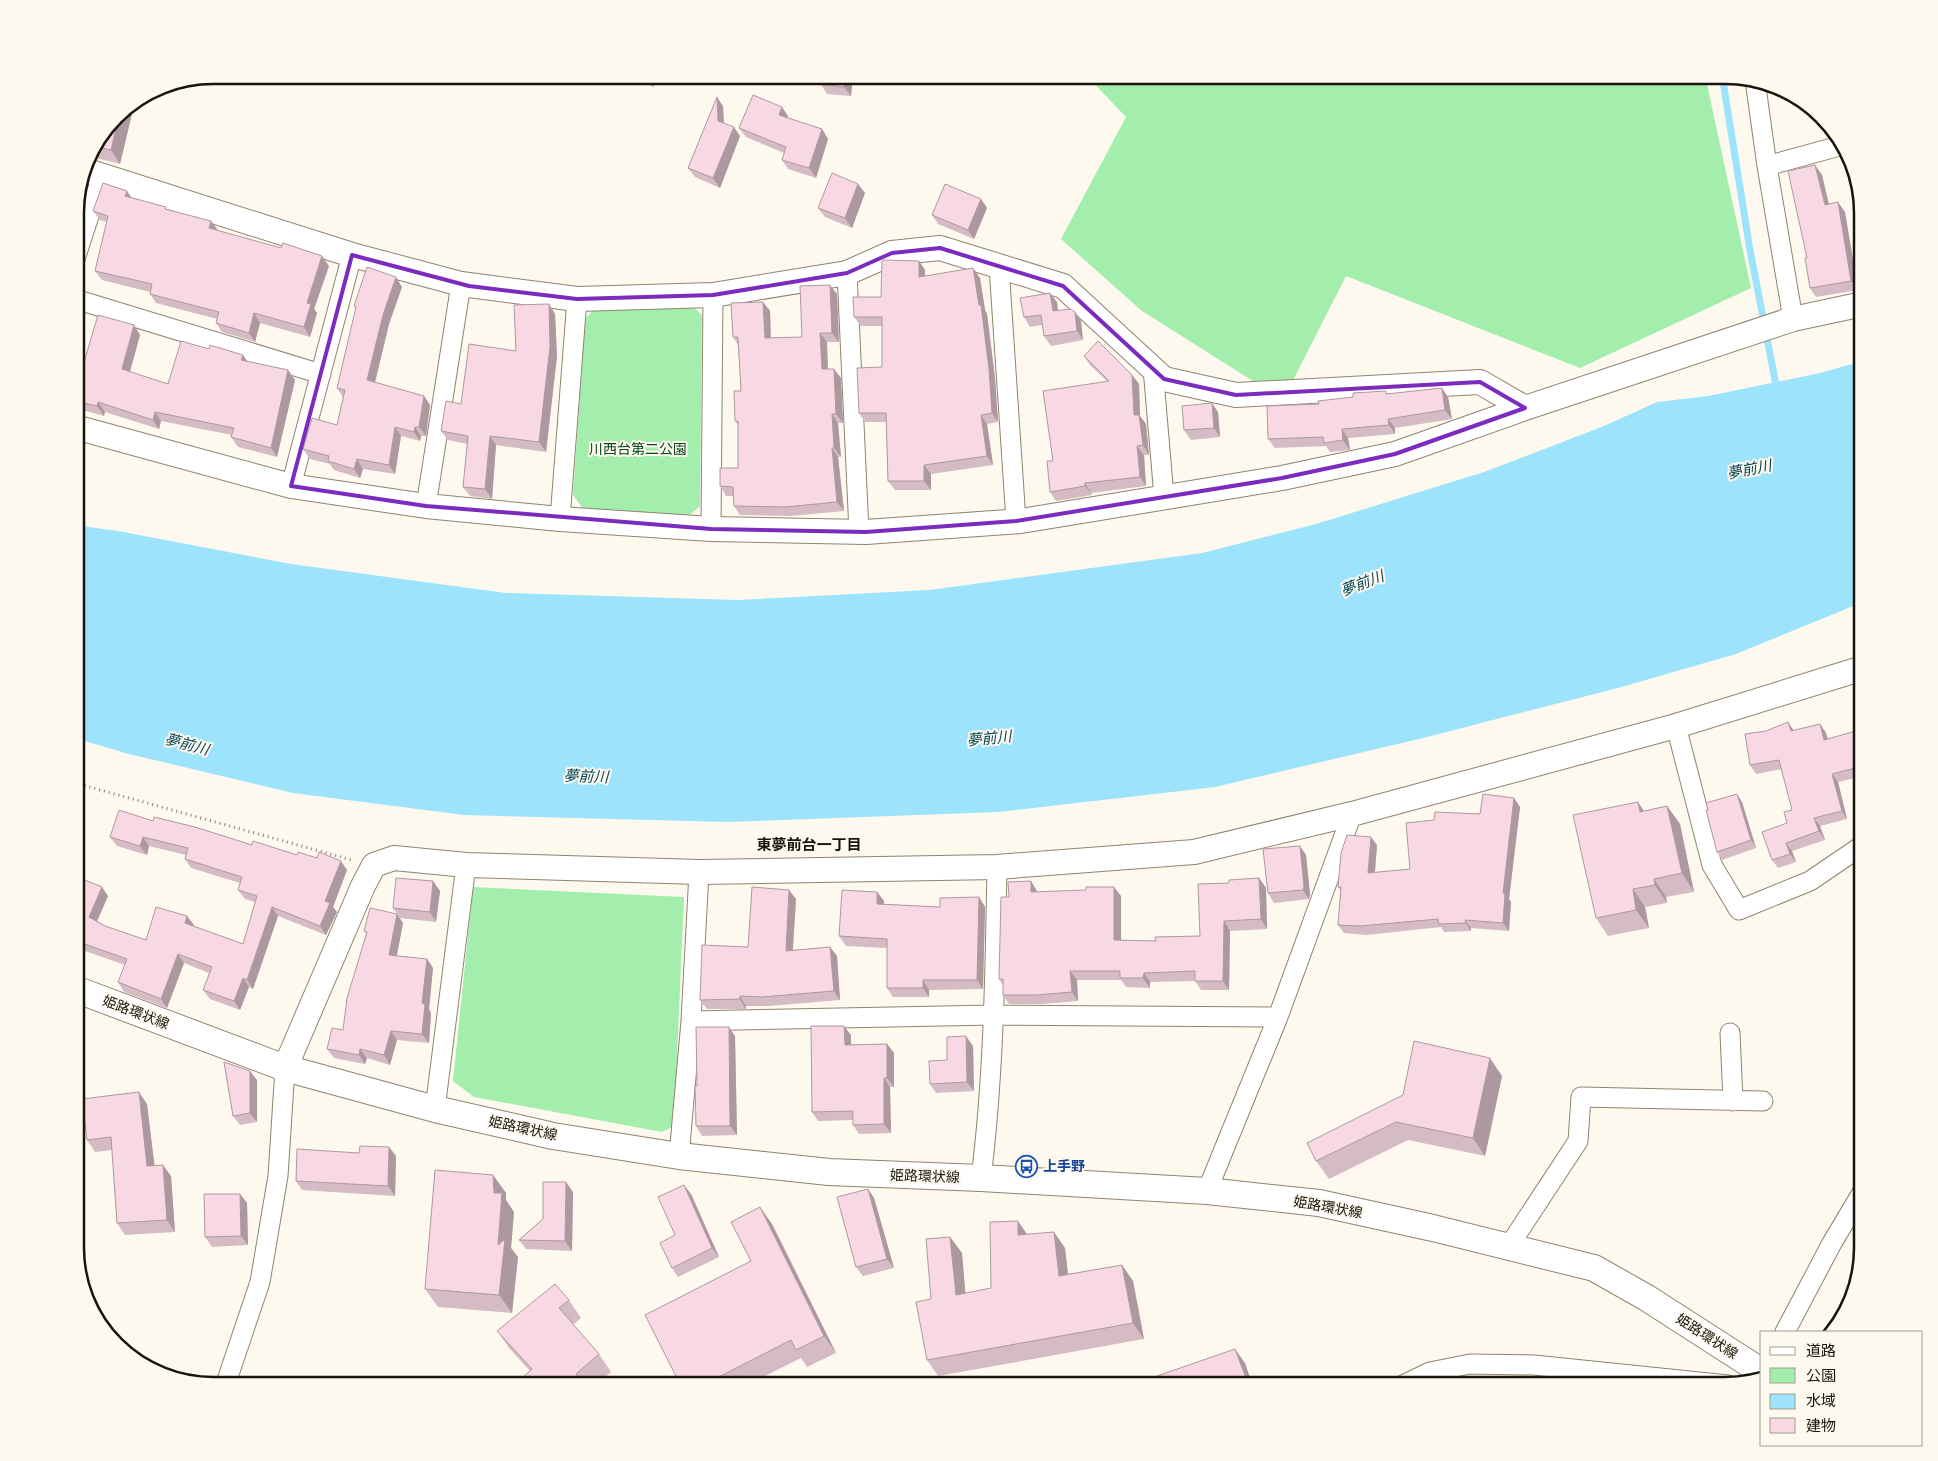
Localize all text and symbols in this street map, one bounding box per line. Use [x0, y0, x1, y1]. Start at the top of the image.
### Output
park label: 川西台第二公園 [589, 440, 687, 458]
water label: 夢前川 [1725, 455, 1775, 483]
water label: 夢前川 [1338, 565, 1388, 600]
water label: 夢前川 [966, 726, 1014, 750]
water label: 夢前川 [163, 729, 213, 760]
water label: 夢前川 [563, 766, 611, 786]
district label: 東夢前台一丁目 [756, 835, 862, 854]
street label: 姫路環状線 [100, 991, 172, 1033]
street label: 姫路環状線 [487, 1112, 559, 1144]
bus stop icon: 上手野 [1015, 1154, 1039, 1178]
place label: 上手野 [1043, 1157, 1085, 1175]
street label: 姫路環状線 [890, 1166, 960, 1186]
street label: 姫路環状線 [1292, 1192, 1364, 1222]
street label: 姫路環状線 [1673, 1309, 1741, 1363]
legend [1760, 1331, 1923, 1446]
text: 道路 [1806, 1341, 1836, 1360]
text: 公園 [1806, 1366, 1836, 1385]
text: 水域 [1806, 1391, 1836, 1410]
text: 建物 [1806, 1416, 1836, 1435]

